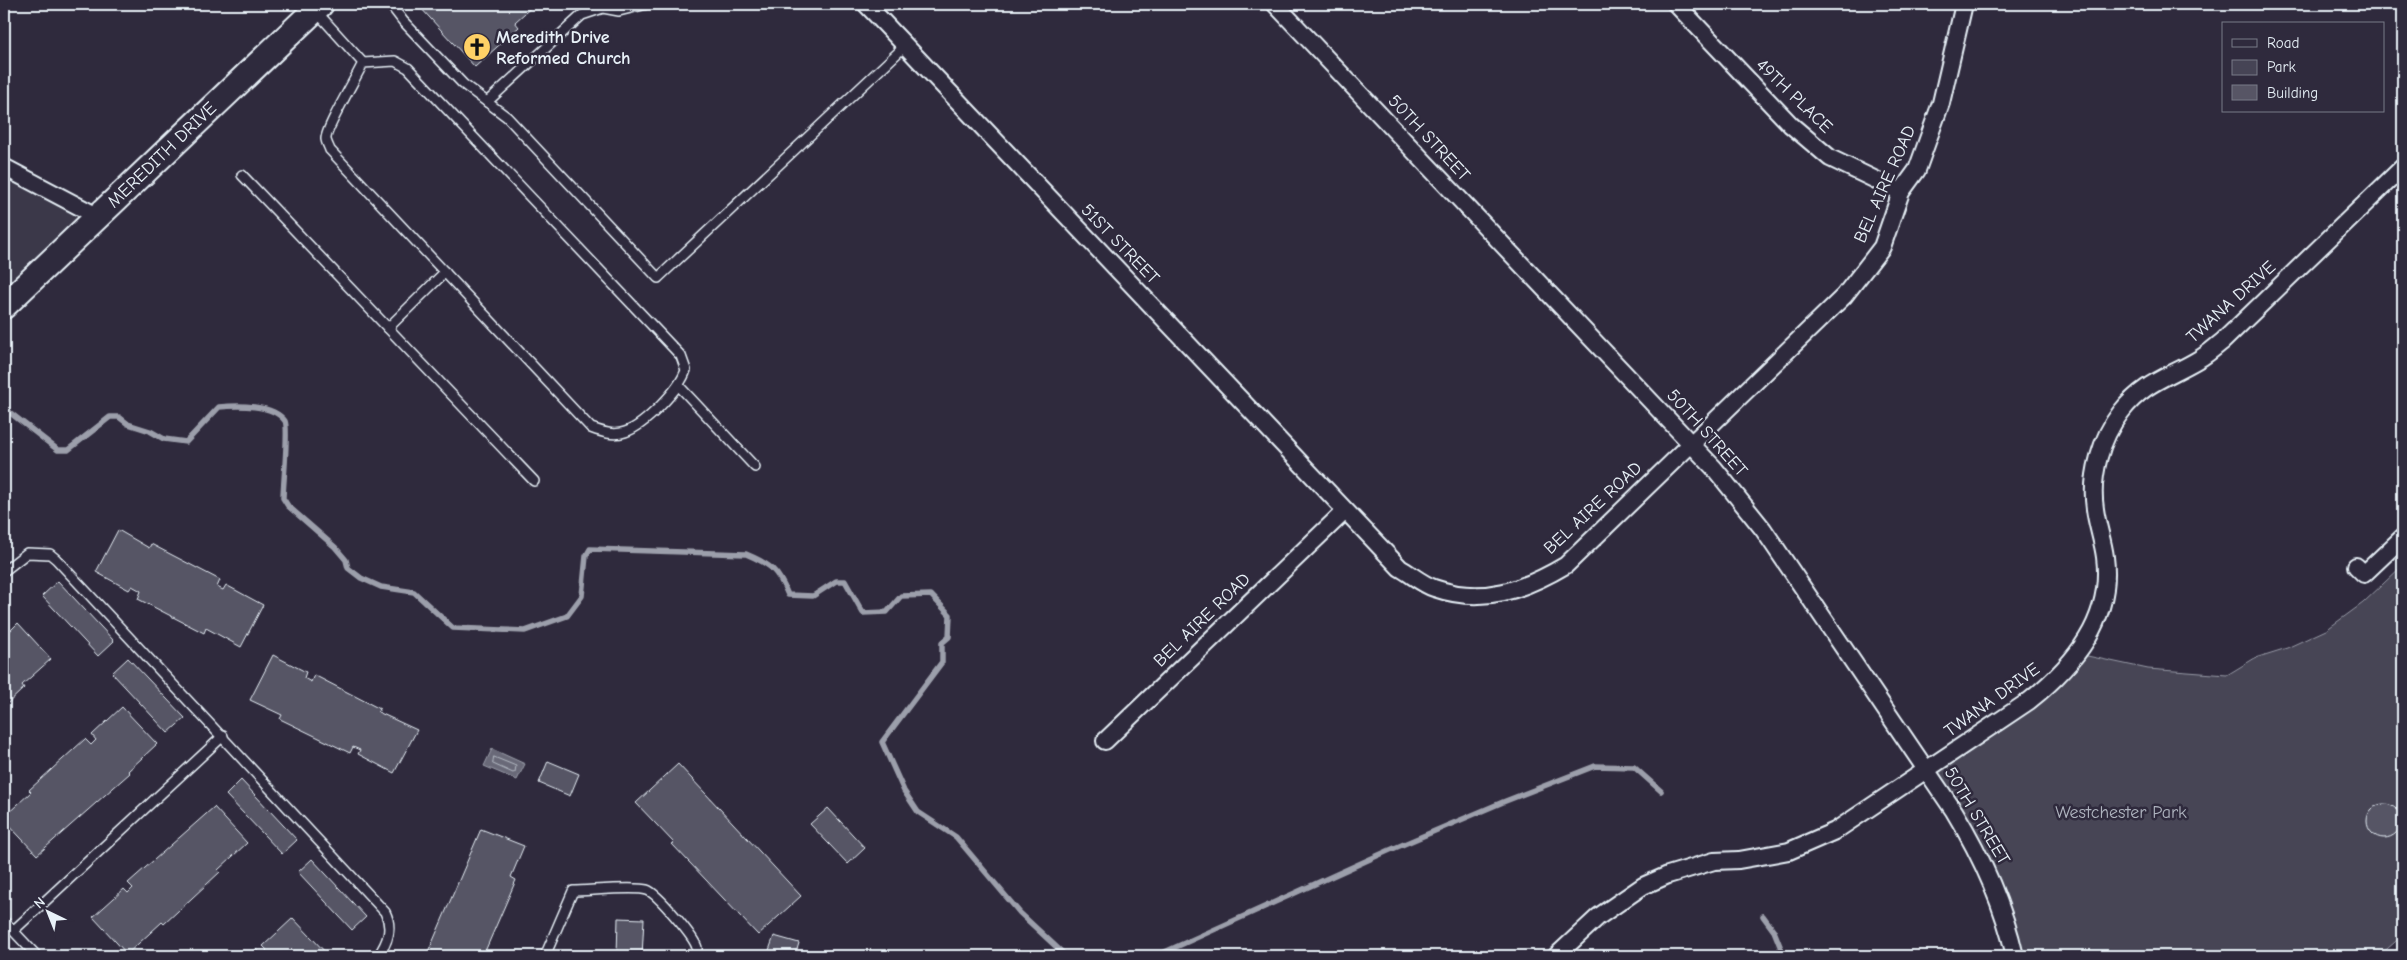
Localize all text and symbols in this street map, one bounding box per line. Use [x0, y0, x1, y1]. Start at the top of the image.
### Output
legend [2222, 22, 2384, 112]
place label: Meredith Drive Reformed Church [496, 27, 631, 69]
church icon: Meredith Drive Reformed Church [462, 32, 492, 62]
text: Road [2267, 34, 2299, 52]
street label: 49TH PLACE [1751, 54, 1837, 138]
text: Park [2267, 58, 2296, 76]
text: Building [2267, 84, 2318, 102]
street label: 50TH STREET [1384, 91, 1475, 186]
street label: MEREDITH DRIVE [103, 98, 221, 212]
street label: BEL AIRE ROAD [1850, 122, 1920, 246]
street label: 51ST STREET [1077, 200, 1164, 289]
street label: TWANA DRIVE [2182, 256, 2280, 347]
street label: 50TH STREET [1662, 385, 1752, 481]
street label: BEL AIRE ROAD [1540, 457, 1646, 559]
street label: BEL AIRE ROAD [1149, 569, 1255, 671]
street label: TWANA DRIVE [1940, 658, 2044, 742]
street label: 50TH STREET [1940, 763, 2015, 869]
park label: Westchester Park [2055, 802, 2187, 823]
north arrow [22, 888, 72, 938]
text: N [30, 894, 49, 912]

